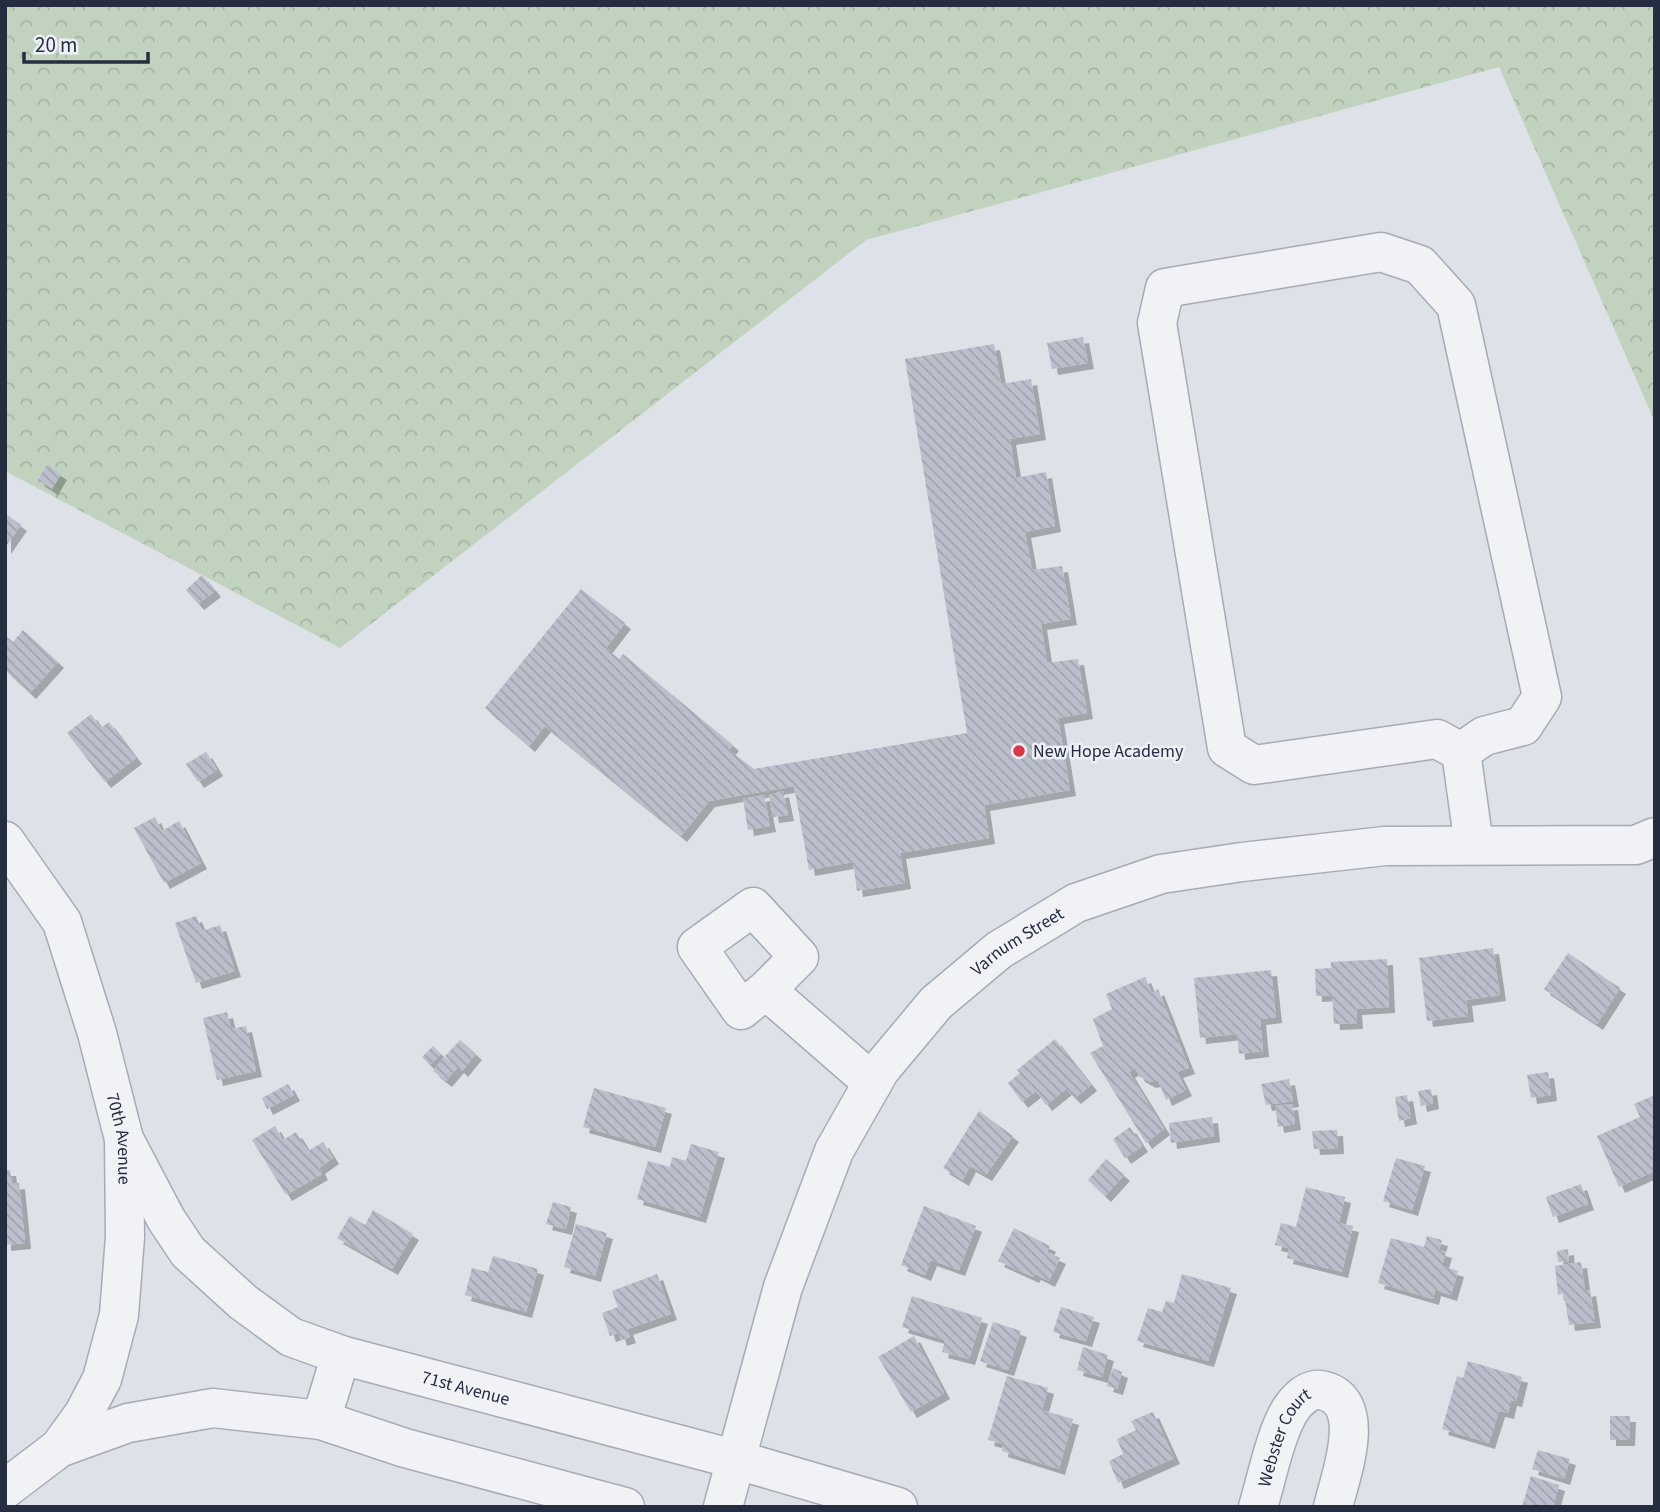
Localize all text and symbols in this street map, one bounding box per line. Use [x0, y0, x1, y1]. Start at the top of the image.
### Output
scale bar [24, 21, 149, 65]
text: 20 m [35, 30, 77, 60]
place label: New Hope Academy [1033, 739, 1184, 764]
marker: New Hope Academy [1011, 743, 1027, 759]
street label: Varnum Street [965, 901, 1068, 981]
street label: 70th Avenue [100, 1090, 137, 1185]
street label: 71st Avenue [419, 1364, 513, 1412]
street label: Webster Court [1252, 1381, 1315, 1490]

